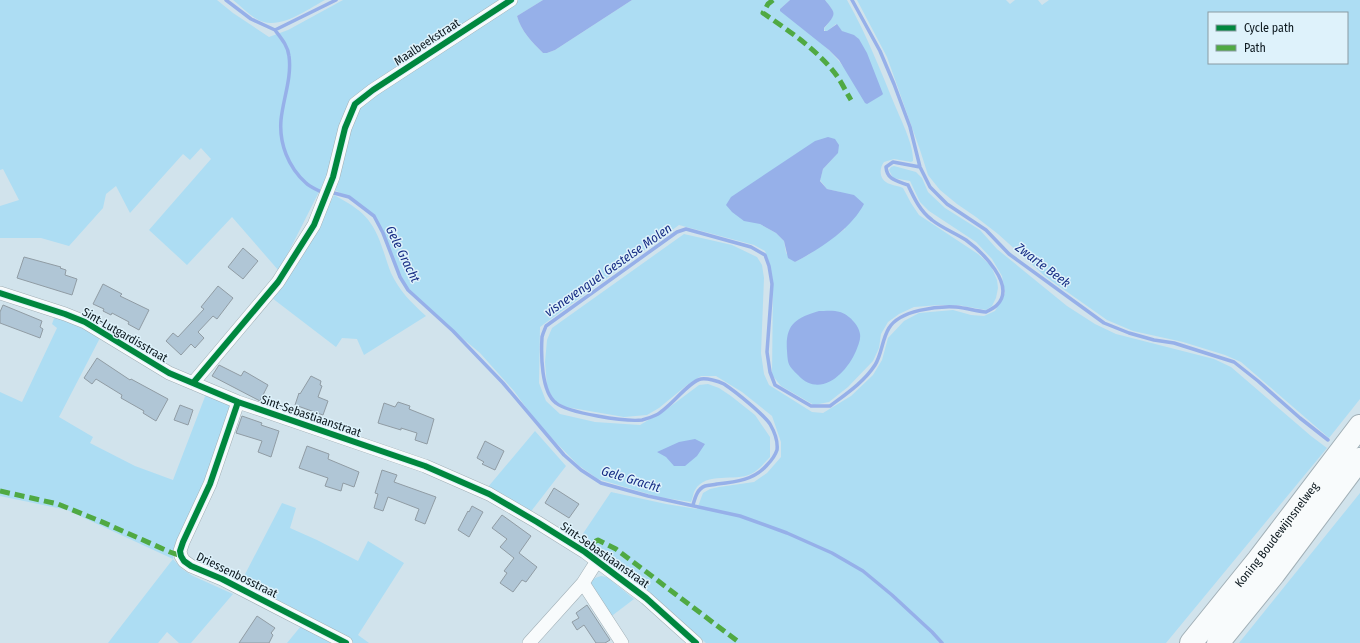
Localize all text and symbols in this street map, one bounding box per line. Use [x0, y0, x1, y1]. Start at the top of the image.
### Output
legend [1208, 12, 1348, 64]
street label: Maalbeekstraat [392, 16, 463, 68]
text: Cycle path [1244, 21, 1294, 35]
text: Path [1244, 41, 1266, 55]
water label: visnevenguel Gestelse Molen [542, 220, 675, 320]
water label: Gele Gracht [383, 223, 423, 285]
water label: Zwarte Beek [1012, 239, 1074, 291]
street label: Sint-Lutgardisstraat [80, 305, 170, 365]
street label: Sint-Sebastiaanstraat [259, 392, 363, 440]
water label: Gele Gracht [600, 463, 663, 495]
street label: Koning Boudewijnsnelweg [1232, 479, 1322, 590]
street label: Sint-Sebastiaanstraat [558, 519, 652, 591]
street label: Driessenbosstraat [194, 549, 280, 601]

